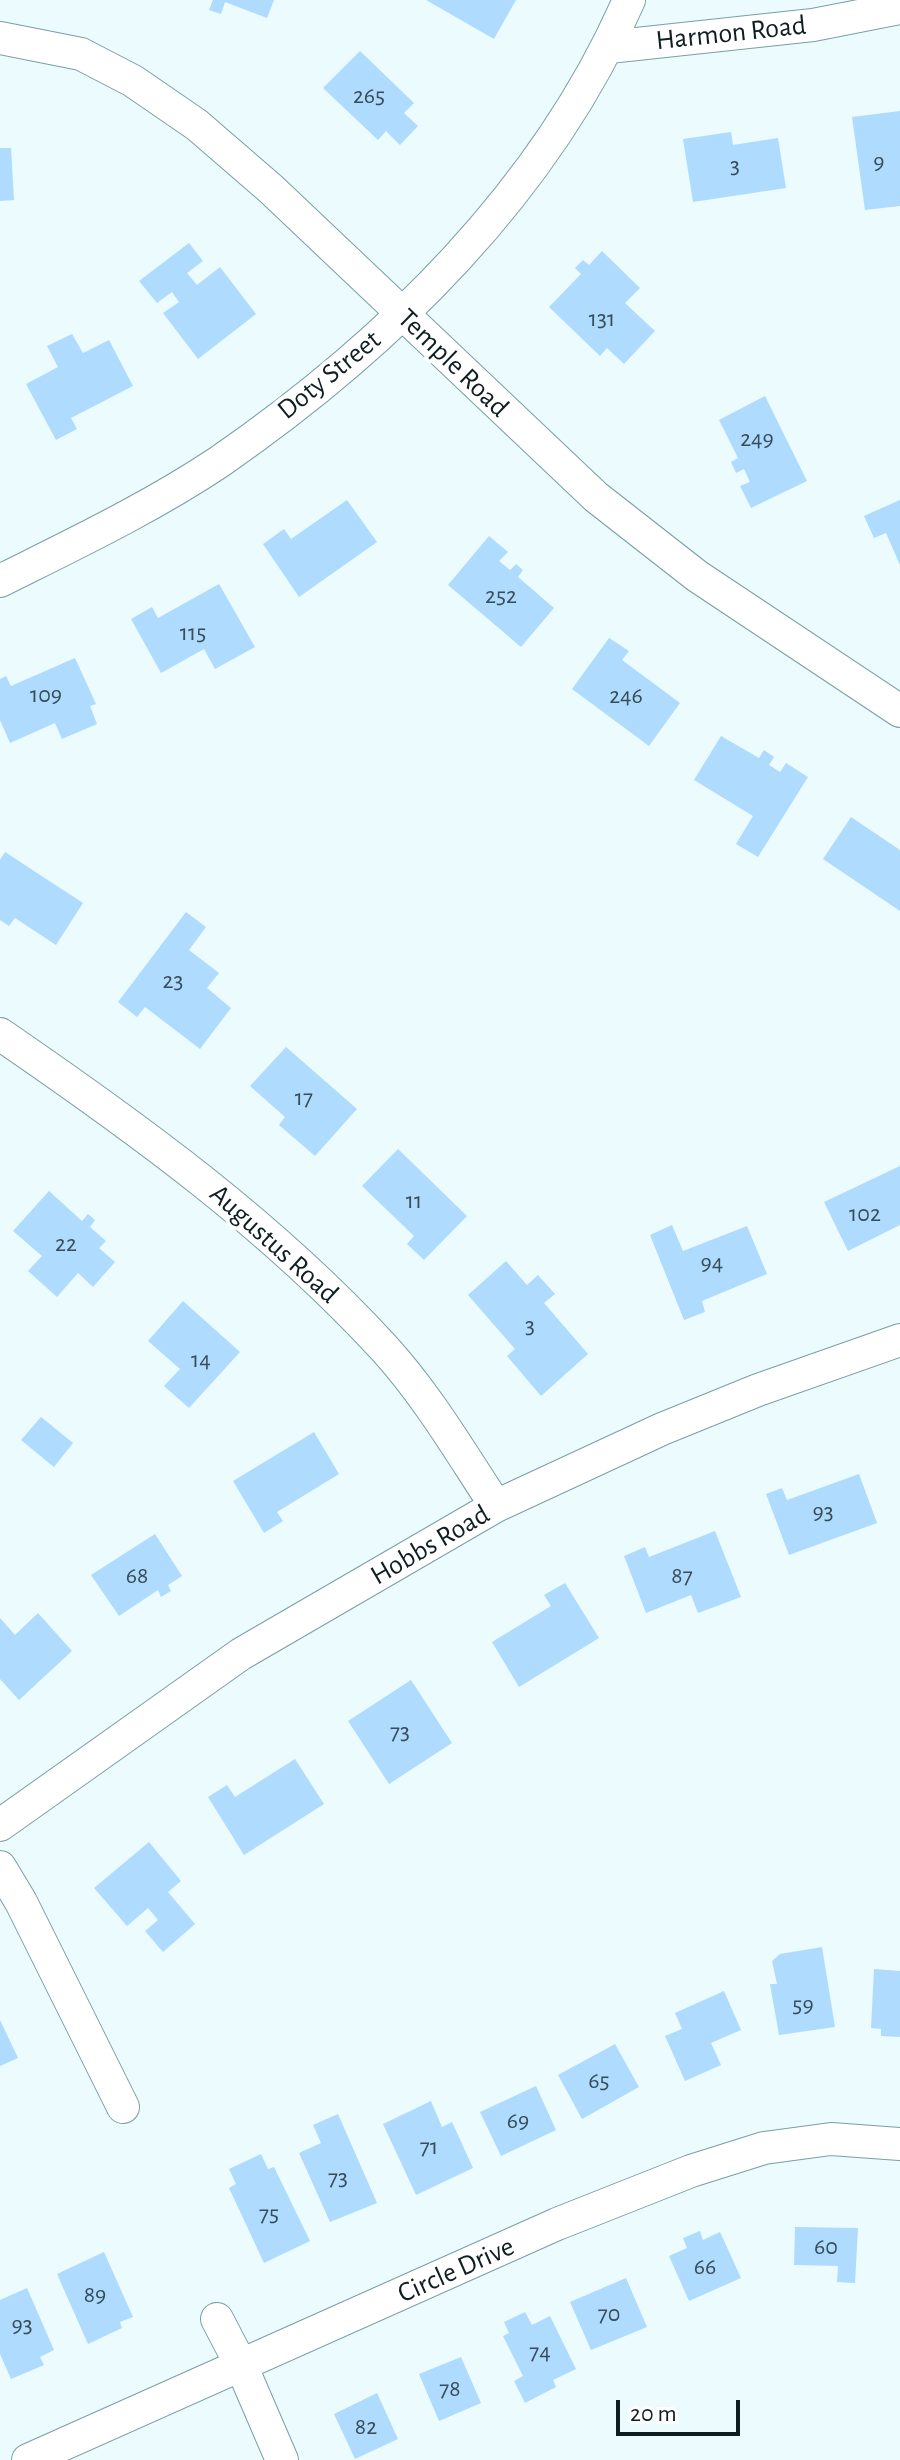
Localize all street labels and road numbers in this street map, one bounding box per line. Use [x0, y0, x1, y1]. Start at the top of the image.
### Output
street label: Harmon Road [654, 8, 808, 58]
street label: Temple Road [390, 302, 516, 424]
street label: Doty Street [271, 323, 387, 427]
street label: Augustus Road [203, 1177, 345, 1311]
street label: Hobbs Road [365, 1498, 495, 1592]
street label: Circle Drive [393, 2229, 519, 2311]

